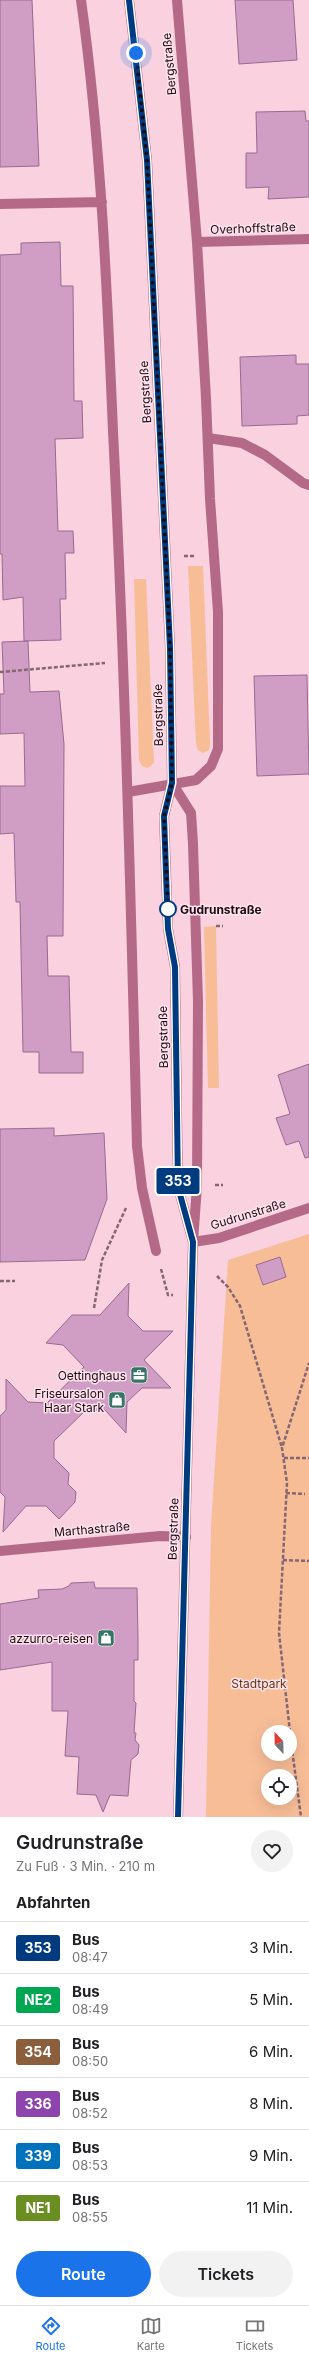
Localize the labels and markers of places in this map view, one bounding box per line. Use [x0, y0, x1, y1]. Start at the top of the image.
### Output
marker: Gudrunstraße [159, 900, 177, 918]
place label: Gudrunstraße [180, 902, 262, 917]
office icon: Oettinghaus [129, 1365, 149, 1385]
place label: Oettinghaus [58, 1368, 126, 1383]
place label: Friseursalon Haar Stark [34, 1386, 104, 1415]
shop icon: Friseursalon Haar Stark [107, 1390, 127, 1410]
shop icon: azzurro-reisen [96, 1628, 116, 1648]
place label: azzurro-reisen [10, 1631, 93, 1646]

